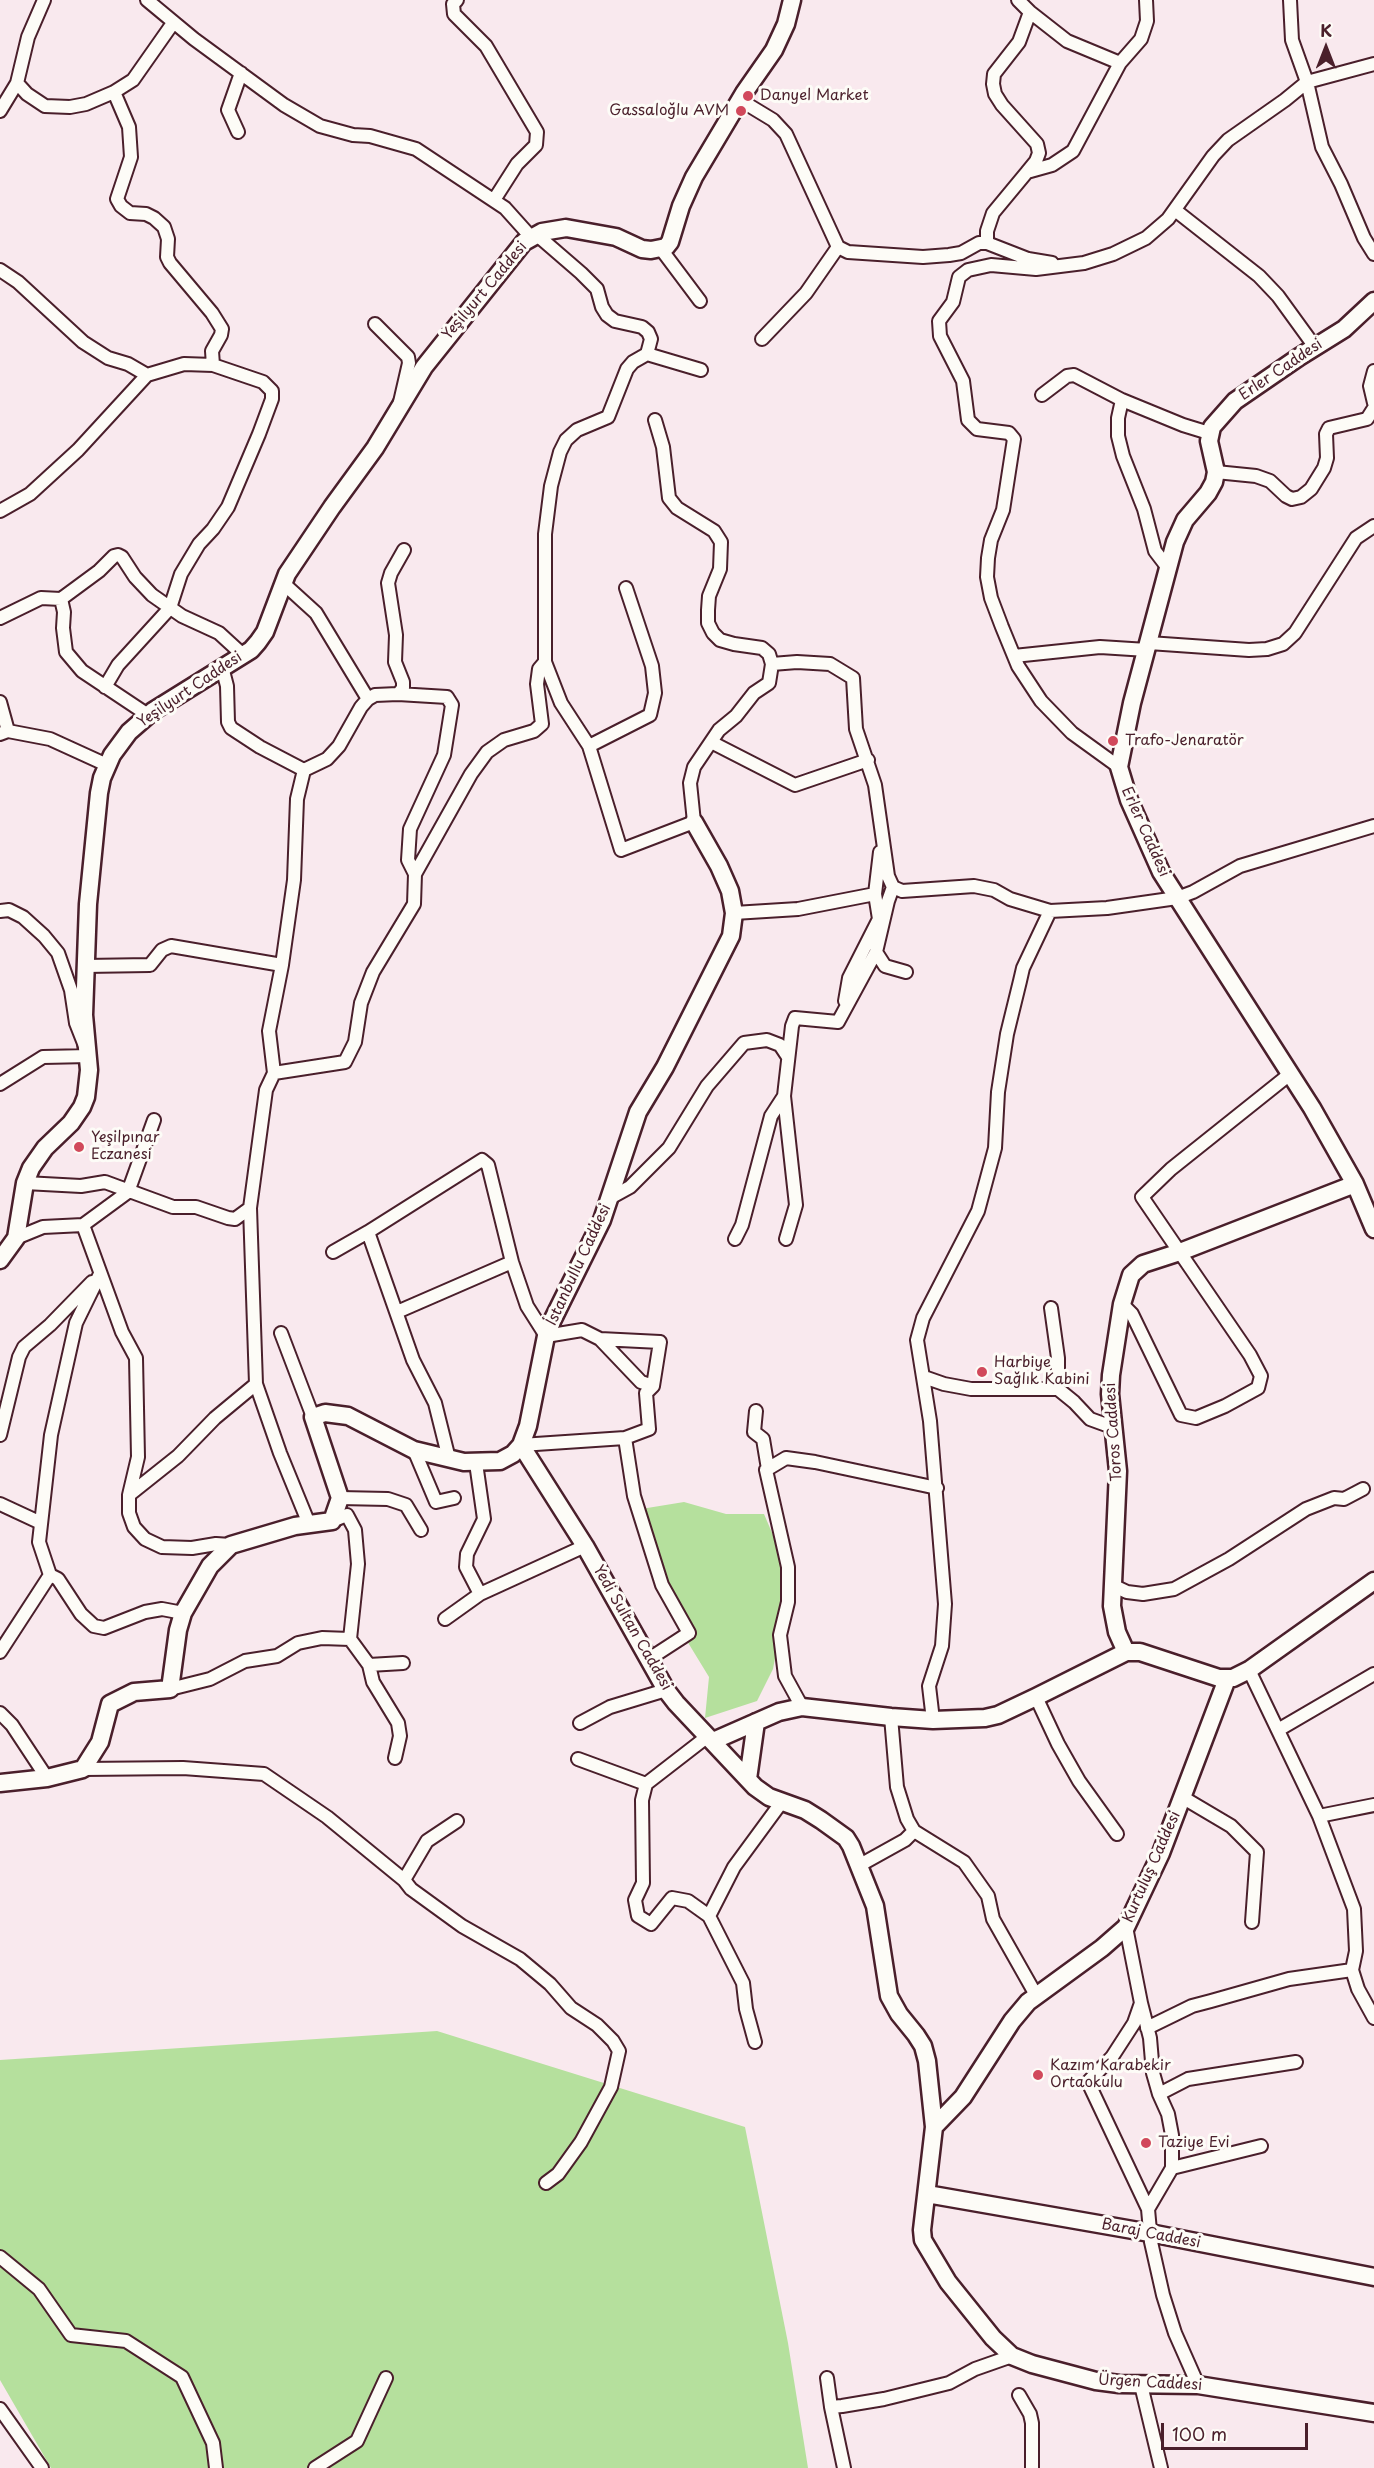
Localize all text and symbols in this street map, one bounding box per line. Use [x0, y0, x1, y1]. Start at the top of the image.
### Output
north arrow [1296, 18, 1356, 78]
text: K [1320, 18, 1332, 42]
place label: Danyel Market [760, 87, 869, 105]
marker: Danyel Market [741, 89, 755, 103]
place label: Gassaloğlu AVM [609, 102, 729, 120]
marker: Gassaloğlu AVM [734, 104, 748, 118]
street label: Yeşilyurt Caddesi [439, 238, 531, 344]
street label: Erler Caddesi [1236, 336, 1326, 404]
street label: Yeşilyurt Caddesi [134, 648, 246, 732]
place label: Trafo-Jenaratör [1125, 732, 1244, 750]
marker: Trafo-Jenaratör [1106, 734, 1120, 748]
street label: Erler Caddesi [1117, 784, 1173, 880]
place label: Yeşilpınar Eczanesi [91, 1129, 160, 1164]
marker: Yeşilpınar Eczanesi [72, 1140, 86, 1154]
street label: İstanbullu Caddesi [543, 1201, 615, 1329]
place label: Harbiye Sağlık Kabini [994, 1354, 1090, 1389]
marker: Harbiye Sağlık Kabini [975, 1365, 989, 1379]
street label: Toros Caddesi [1102, 1382, 1126, 1482]
street label: Yedi Sultan Caddesi [589, 1562, 675, 1694]
street label: Kurtuluş Caddesi [1119, 1809, 1185, 1925]
place label: Kazım Karabekir Ortaokulu [1050, 2057, 1171, 2092]
marker: Kazım Karabekir Ortaokulu [1031, 2068, 1045, 2082]
place label: Taziye Evi [1158, 2134, 1230, 2152]
marker: Taziye Evi [1139, 2136, 1153, 2150]
street label: Baraj Caddesi [1100, 2216, 1202, 2252]
street label: Ürgen Caddesi [1097, 2371, 1203, 2395]
scale bar [1164, 2411, 1311, 2449]
text: 100 m [1172, 2420, 1227, 2447]

